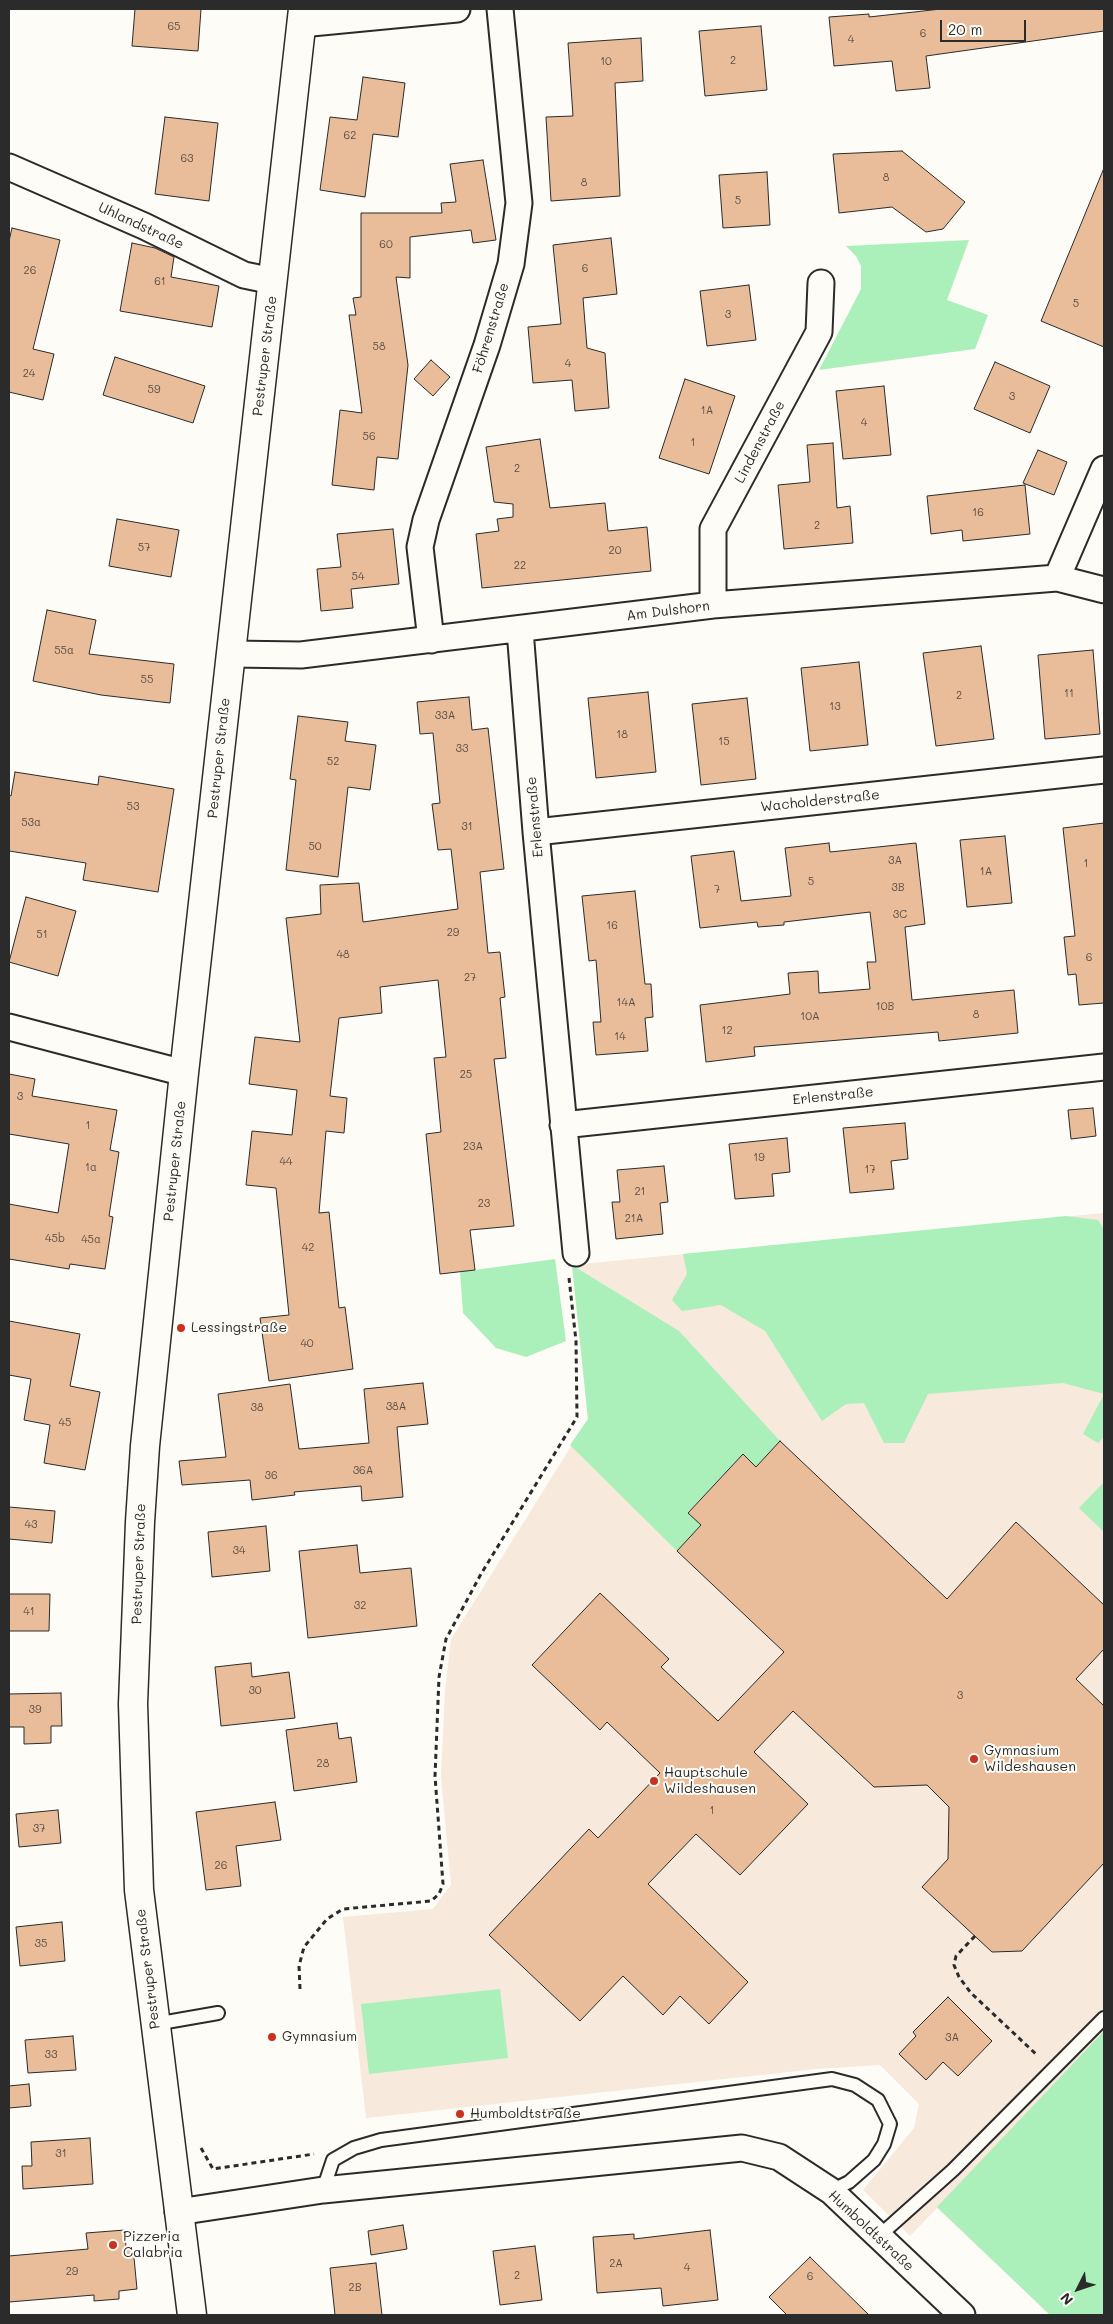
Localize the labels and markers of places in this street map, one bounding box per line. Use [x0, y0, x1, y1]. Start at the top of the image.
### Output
place label: Lessingstraße [191, 1320, 287, 1336]
marker: Lessingstraße [175, 1322, 187, 1334]
place label: Gymnasium Wildeshausen [984, 1743, 1076, 1775]
marker: Gymnasium Wildeshausen [968, 1753, 980, 1765]
place label: Hauptschule Wildeshausen [664, 1765, 756, 1798]
marker: Hauptschule Wildeshausen [648, 1775, 660, 1787]
place label: Gymnasium [282, 2029, 357, 2045]
marker: Gymnasium [266, 2031, 278, 2043]
place label: Humboldtstraße [470, 2106, 581, 2122]
marker: Humboldtstraße [454, 2108, 466, 2120]
place label: Pizzeria Calabria [123, 2229, 183, 2262]
marker: Pizzeria Calabria [107, 2239, 119, 2251]

